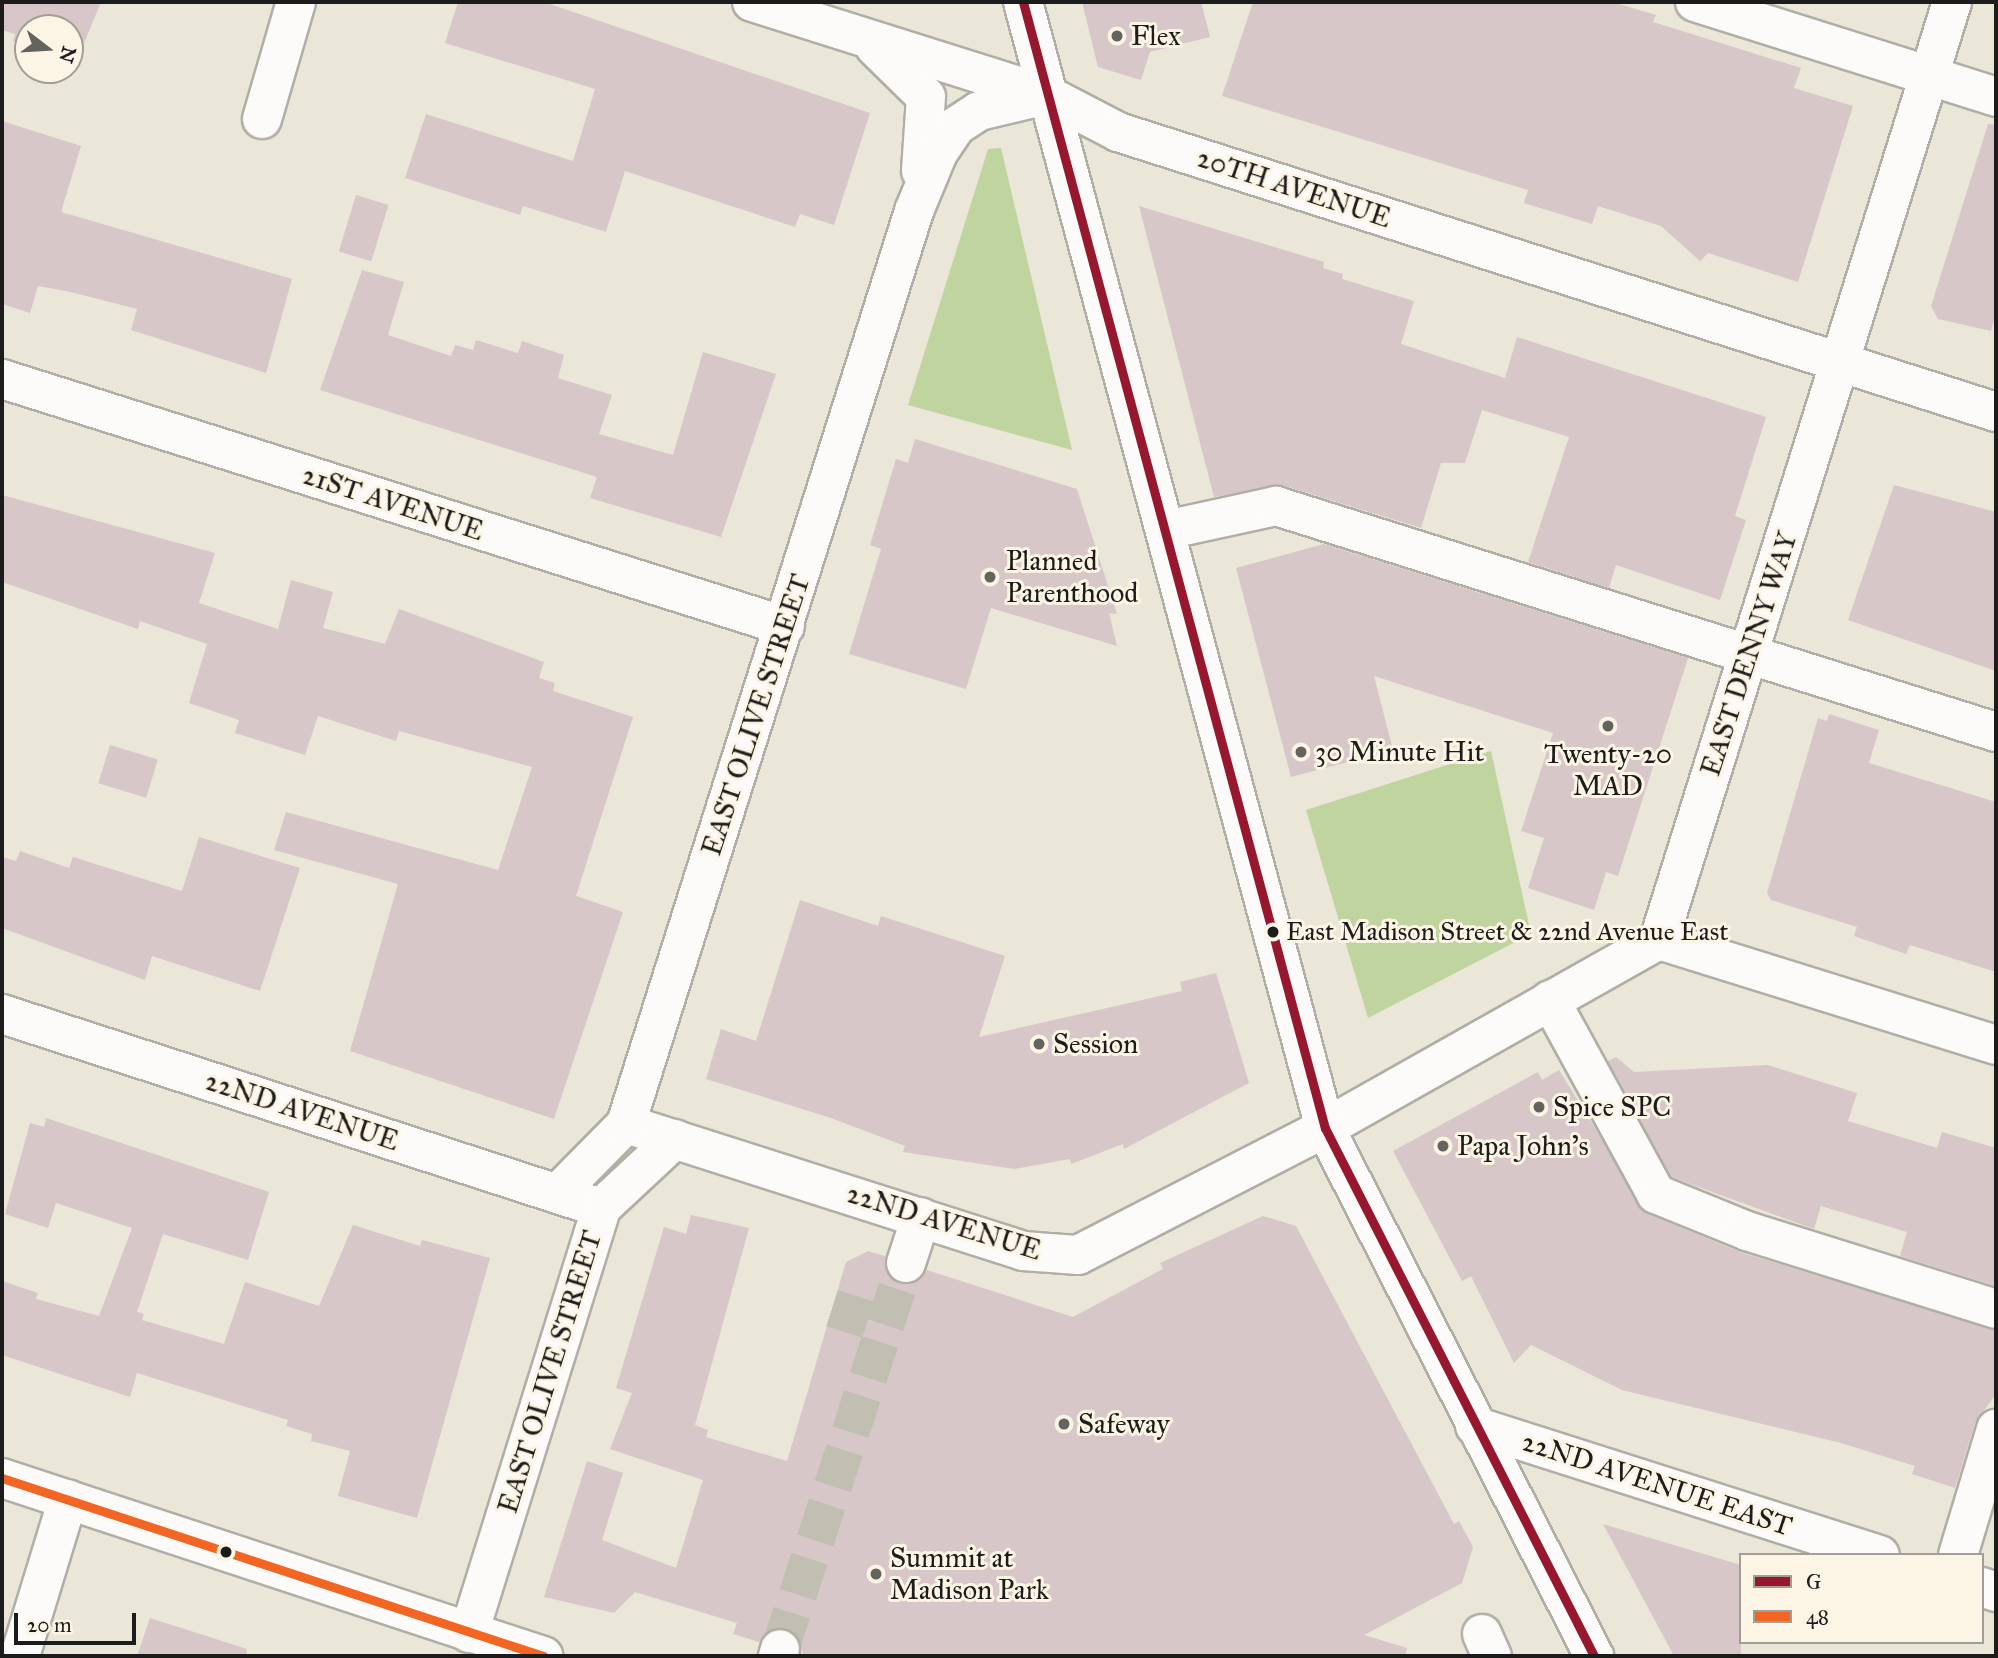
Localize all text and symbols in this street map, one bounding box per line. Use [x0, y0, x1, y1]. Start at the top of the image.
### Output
north arrow [14, 14, 84, 84]
place label: Flex [1131, 19, 1181, 53]
marker: Flex [1109, 28, 1125, 44]
text: N [54, 44, 81, 66]
street label: 20TH AVENUE [1193, 141, 1395, 235]
street label: 21ST AVENUE [298, 458, 488, 548]
street label: EAST DENNY WAY [1694, 528, 1804, 780]
place label: Planned Parenthood [1006, 544, 1138, 610]
marker: Planned Parenthood [980, 567, 1000, 587]
street label: EAST OLIVE STREET [695, 570, 817, 860]
marker: Twenty-20 MAD [1600, 718, 1616, 734]
place label: 30 Minute Hit [1315, 735, 1484, 769]
place label: Twenty-20 MAD [1544, 737, 1672, 803]
marker: 30 Minute Hit [1293, 744, 1309, 760]
place label: East Madison Street & 22nd Avenue East [1286, 916, 1728, 948]
marker: East Madison Street & 22nd Avenue East [1266, 925, 1280, 939]
place label: Session [1053, 1027, 1138, 1061]
marker: Session [1031, 1036, 1047, 1052]
street label: 22ND AVENUE [201, 1064, 403, 1158]
place label: Spice SPC [1553, 1090, 1671, 1124]
marker: Spice SPC [1531, 1099, 1547, 1115]
place label: Papa John's [1457, 1129, 1589, 1163]
marker: Papa John's [1435, 1138, 1451, 1154]
street label: 22ND AVENUE [843, 1176, 1045, 1268]
street label: EAST OLIVE STREET [491, 1227, 609, 1517]
place label: Safeway [1078, 1407, 1170, 1441]
marker: Safeway [1056, 1416, 1072, 1432]
street label: 22ND AVENUE EAST [1518, 1424, 1796, 1544]
place label: Summit at Madison Park [890, 1541, 1049, 1607]
unlabelled marker [219, 1545, 233, 1559]
legend [1739, 1553, 1984, 1644]
marker: Summit at Madison Park [868, 1566, 884, 1582]
text: G [1806, 1569, 1821, 1595]
scale bar [18, 1598, 140, 1642]
text: 48 [1806, 1604, 1829, 1630]
text: 20 m [27, 1612, 72, 1638]

